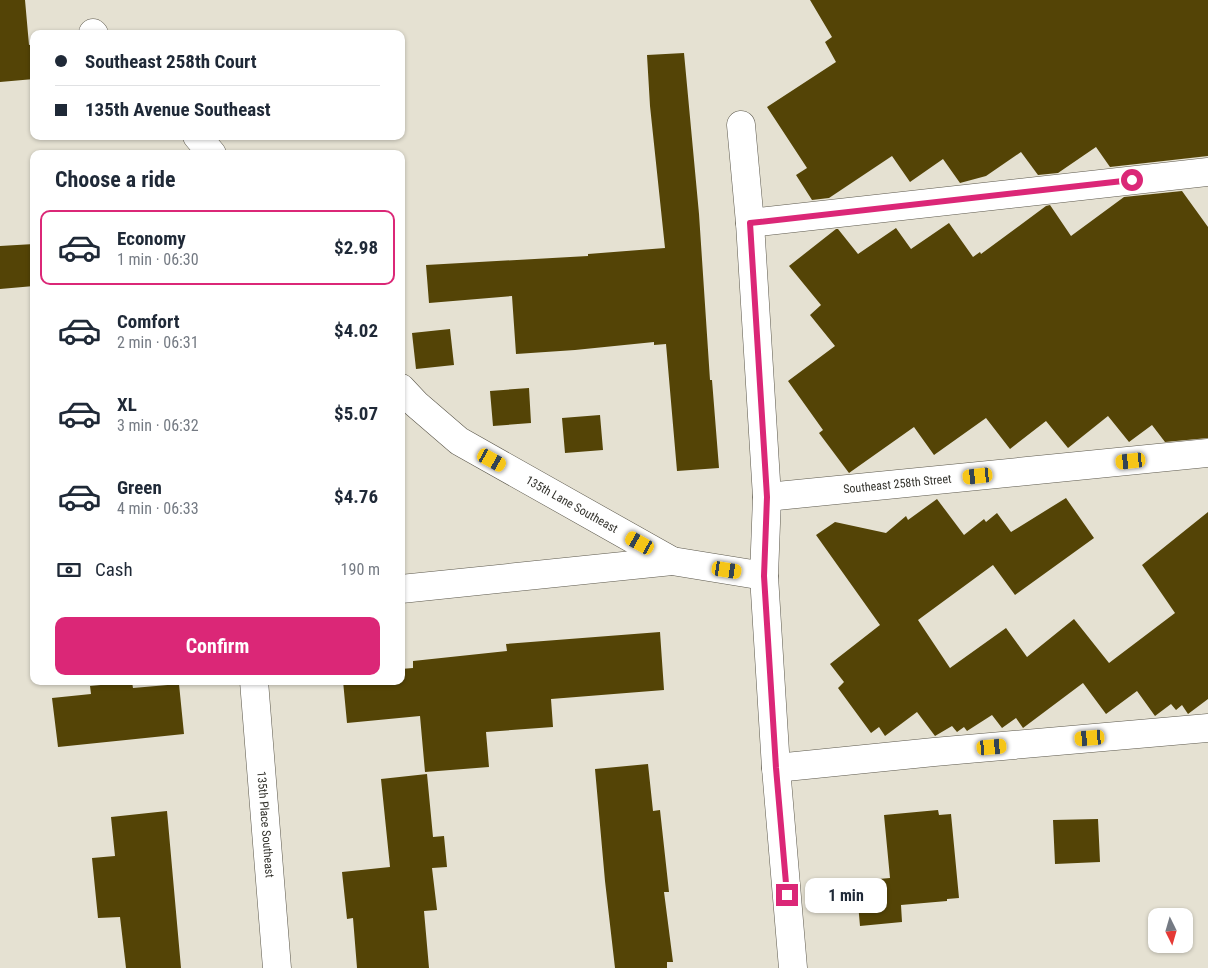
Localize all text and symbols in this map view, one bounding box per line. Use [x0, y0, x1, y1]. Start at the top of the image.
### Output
text: Southeast 258th Court [85, 50, 257, 73]
text: 135th Avenue Southeast [85, 98, 271, 121]
text: Choose a ride [55, 167, 176, 192]
route start [1121, 169, 1143, 191]
icon: car [57, 225, 102, 270]
text: Economy [117, 227, 186, 250]
text: $2.98 [334, 236, 378, 259]
text: 1 min · 06:30 [117, 250, 199, 269]
icon: car [57, 308, 102, 353]
text: Comfort [117, 310, 180, 333]
text: $4.02 [334, 319, 378, 342]
text: 2 min · 06:31 [117, 333, 199, 352]
icon: car [57, 391, 102, 436]
text: XL [117, 393, 137, 416]
text: $5.07 [334, 402, 378, 425]
text: 3 min · 06:32 [117, 416, 199, 435]
car [475, 446, 508, 474]
car [1115, 452, 1146, 470]
car [962, 467, 993, 485]
street label: Southeast 258th Street [843, 472, 953, 496]
street label: 135th Lane Southeast [523, 473, 621, 536]
icon: car [57, 474, 102, 519]
text: Green [117, 476, 162, 499]
text: $4.76 [334, 485, 378, 508]
text: 4 min · 06:33 [117, 499, 199, 518]
car [623, 529, 656, 557]
icon: cash [55, 556, 83, 584]
text: Cash [95, 558, 133, 581]
text: 190 m [341, 560, 380, 579]
car [711, 560, 742, 580]
button: Confirm [55, 617, 380, 675]
car [1074, 729, 1105, 747]
car [976, 738, 1007, 756]
street label: 135th Place Southeast [254, 771, 277, 879]
callout: 1 min [804, 878, 887, 912]
route end [776, 884, 798, 906]
text: 1 min [828, 886, 864, 905]
north arrow [1148, 908, 1192, 952]
map controls [1148, 908, 1193, 953]

